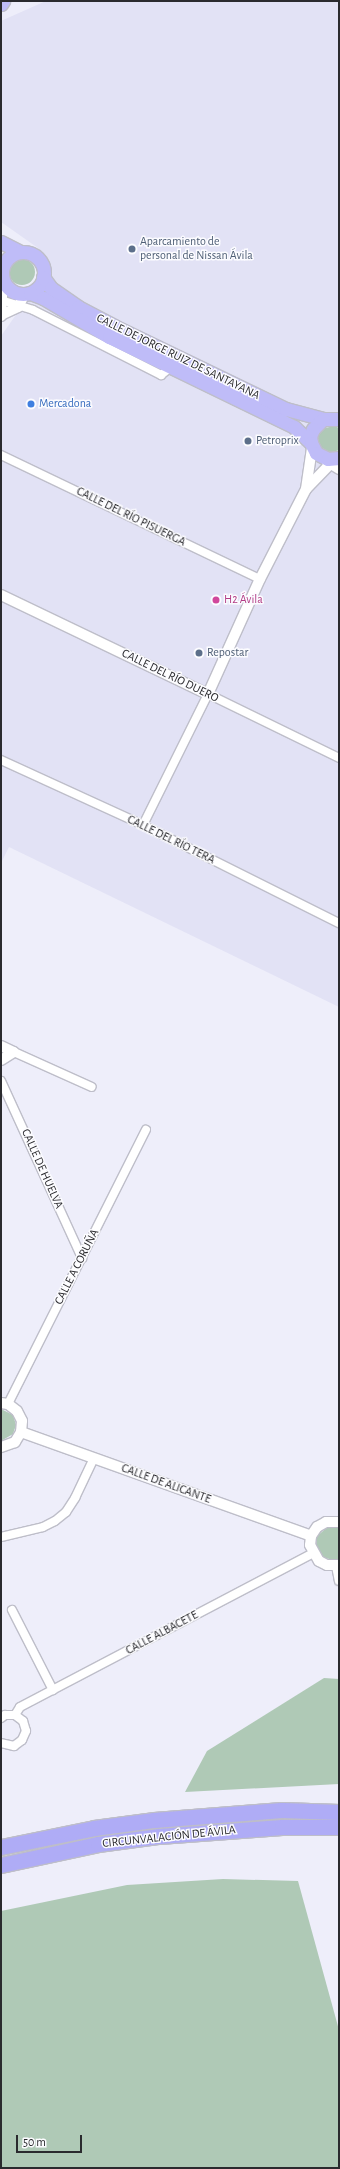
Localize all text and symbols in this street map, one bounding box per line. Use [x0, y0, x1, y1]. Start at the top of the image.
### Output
place label: Aparcamiento de personal de Nissan Ávila [140, 235, 253, 263]
marker: Aparcamiento de personal de Nissan Ávila [127, 244, 137, 254]
street label: CALLE DE JORGE RUIZ DE SANTAYANA [94, 311, 262, 403]
place label: Mercadona [39, 397, 91, 411]
marker: Mercadona [26, 399, 36, 409]
place label: Petroprix [256, 434, 299, 448]
marker: Petroprix [243, 436, 253, 446]
street label: CALLE DEL RÍO PISUERGA [74, 484, 188, 550]
place label: H2 Ávila [224, 593, 263, 607]
marker: H2 Ávila [211, 595, 221, 605]
street label: CALLE DEL RÍO DUERO [119, 646, 221, 706]
place label: Repostar [207, 646, 248, 660]
marker: Repostar [194, 648, 204, 658]
street label: CALLE DEL RÍO TERA [125, 812, 217, 868]
street label: CALLE DE HUELVA [18, 1127, 66, 1211]
street label: CALLE A CORUÑA [52, 1227, 102, 1307]
street label: CALLE DE ALICANTE [119, 1461, 213, 1507]
street label: CALLE ALBACETE [123, 1608, 201, 1658]
street label: CIRCUNVALACIÓN DE ÁVILA [102, 1823, 236, 1851]
scale bar [18, 2127, 84, 2153]
text: 50 m [23, 2136, 46, 2148]

